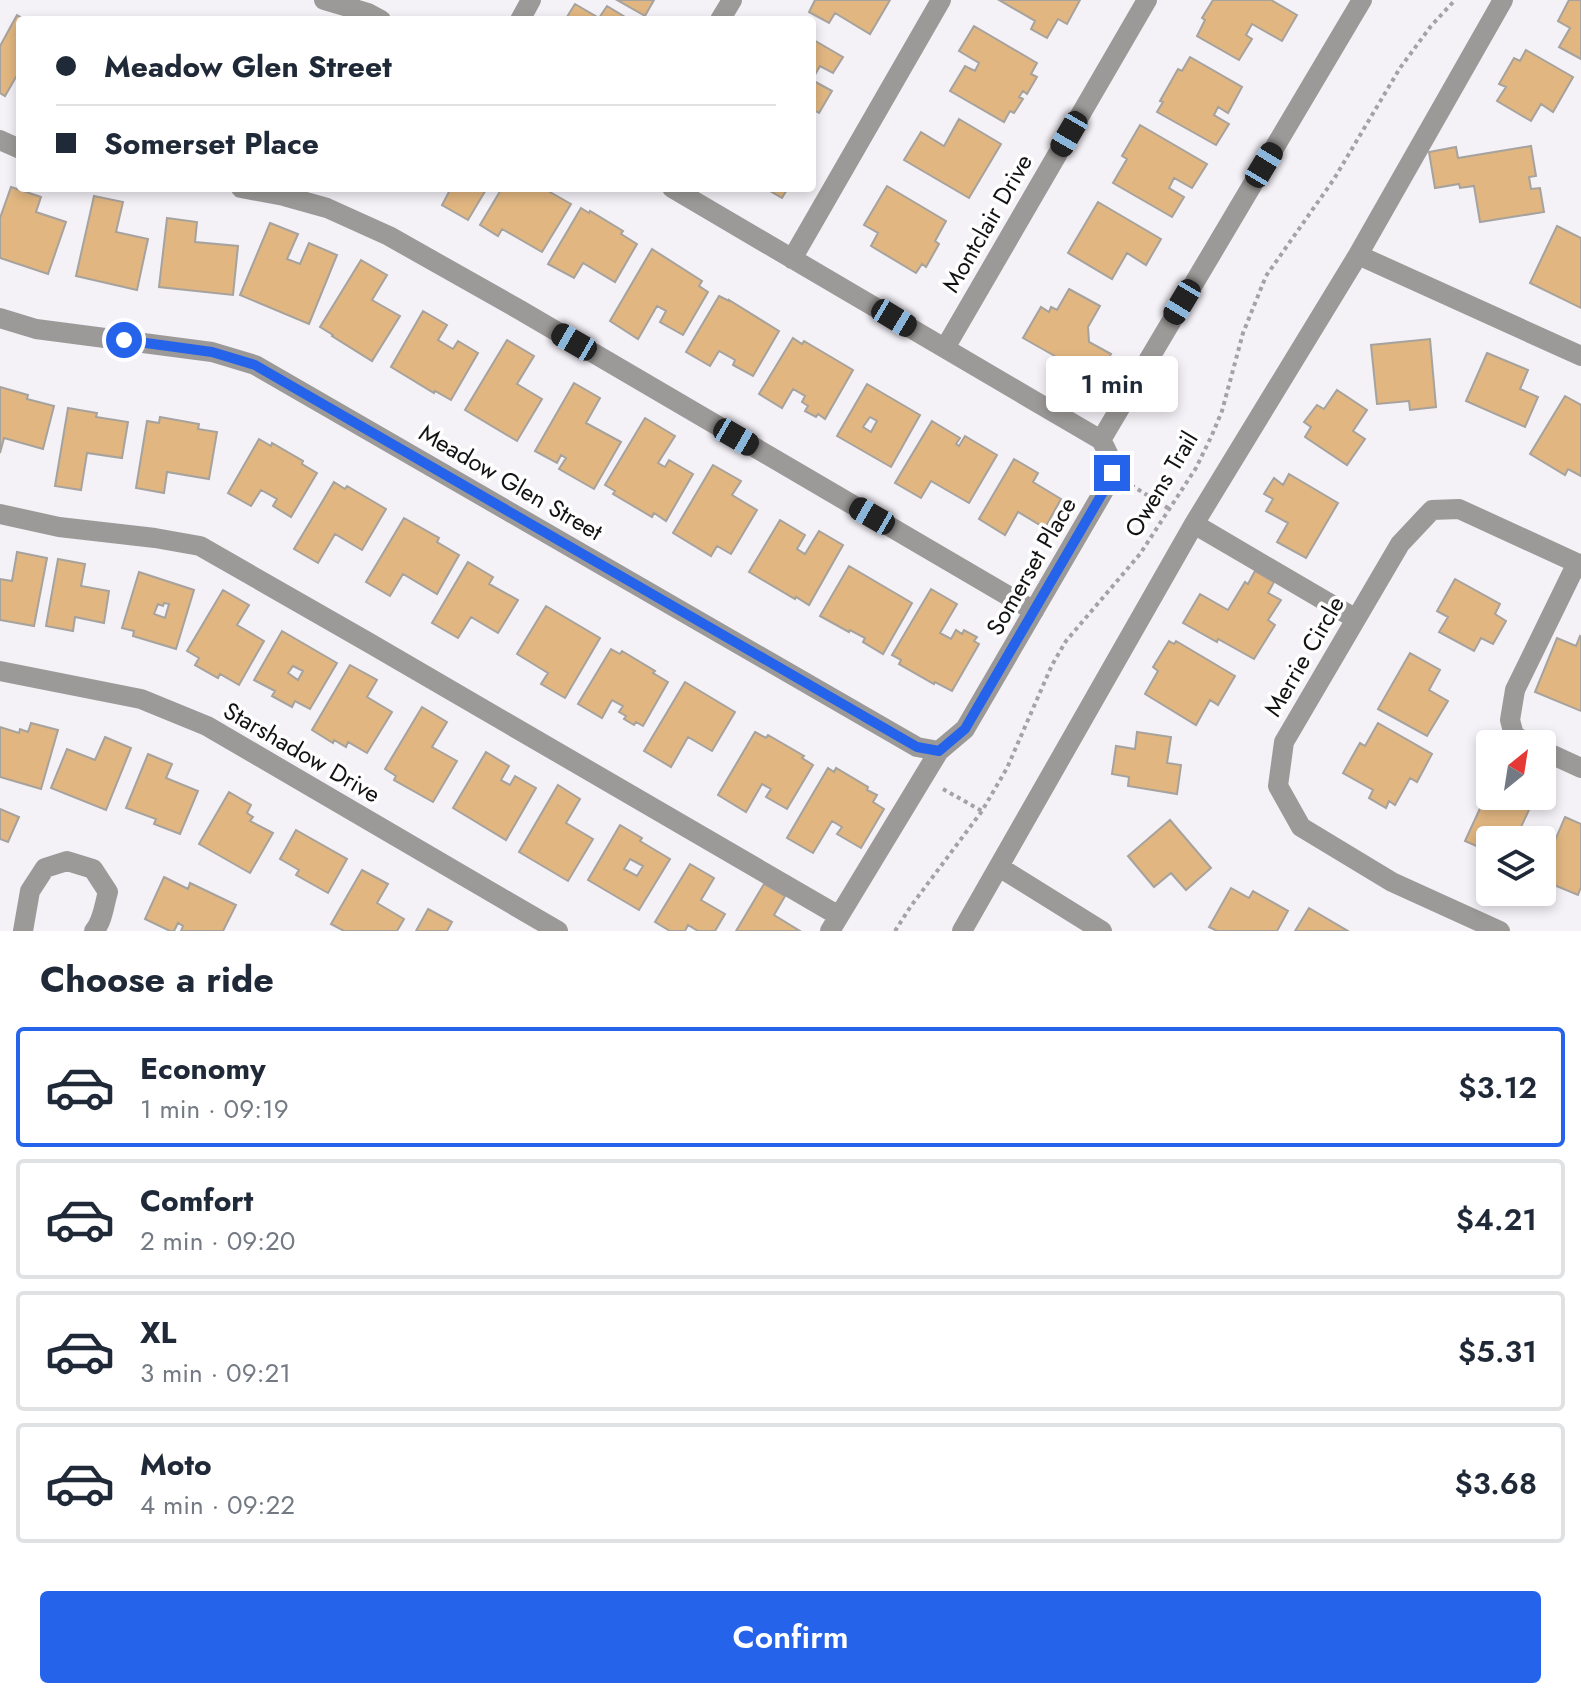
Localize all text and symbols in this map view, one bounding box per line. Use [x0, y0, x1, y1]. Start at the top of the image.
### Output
text: Meadow Glen Street [104, 45, 392, 88]
car [1047, 107, 1091, 161]
text: Somerset Place [104, 122, 319, 165]
car [1241, 138, 1287, 192]
street label: Montclair Drive [933, 147, 1041, 299]
car [1159, 275, 1205, 329]
car [867, 295, 921, 341]
car [547, 320, 601, 364]
route start [106, 322, 142, 358]
callout: 1 min [1046, 357, 1178, 413]
text: 1 min [1080, 365, 1144, 403]
street label: Meadow Glen Street [413, 415, 610, 549]
car [709, 415, 763, 459]
street label: Owens Trail [1116, 424, 1206, 544]
route end [1094, 455, 1130, 491]
street label: Somerset Place [977, 490, 1085, 642]
car [845, 494, 899, 538]
street label: Merrie Circle [1255, 589, 1353, 723]
street label: Starshadow Drive [217, 693, 387, 811]
north arrow [1476, 730, 1556, 810]
map controls [1476, 730, 1556, 906]
button: layers [1476, 826, 1556, 906]
text: Choose a ride [40, 953, 274, 1005]
text: Economy [140, 1047, 266, 1090]
icon: car [44, 1051, 116, 1123]
text: $3.12 [1458, 1066, 1537, 1109]
text: 1 min · 09:19 [140, 1090, 289, 1128]
text: Comfort [140, 1179, 253, 1222]
icon: car [44, 1183, 116, 1255]
text: $4.21 [1456, 1198, 1537, 1241]
text: 2 min · 09:20 [140, 1222, 295, 1260]
text: XL [140, 1311, 176, 1354]
icon: car [44, 1315, 116, 1387]
text: $5.31 [1458, 1330, 1537, 1373]
text: 3 min · 09:21 [140, 1354, 291, 1392]
text: Moto [140, 1443, 212, 1486]
icon: car [44, 1447, 116, 1519]
text: $3.68 [1455, 1462, 1537, 1505]
text: 4 min · 09:22 [140, 1486, 295, 1524]
button: Confirm [40, 1591, 1541, 1683]

